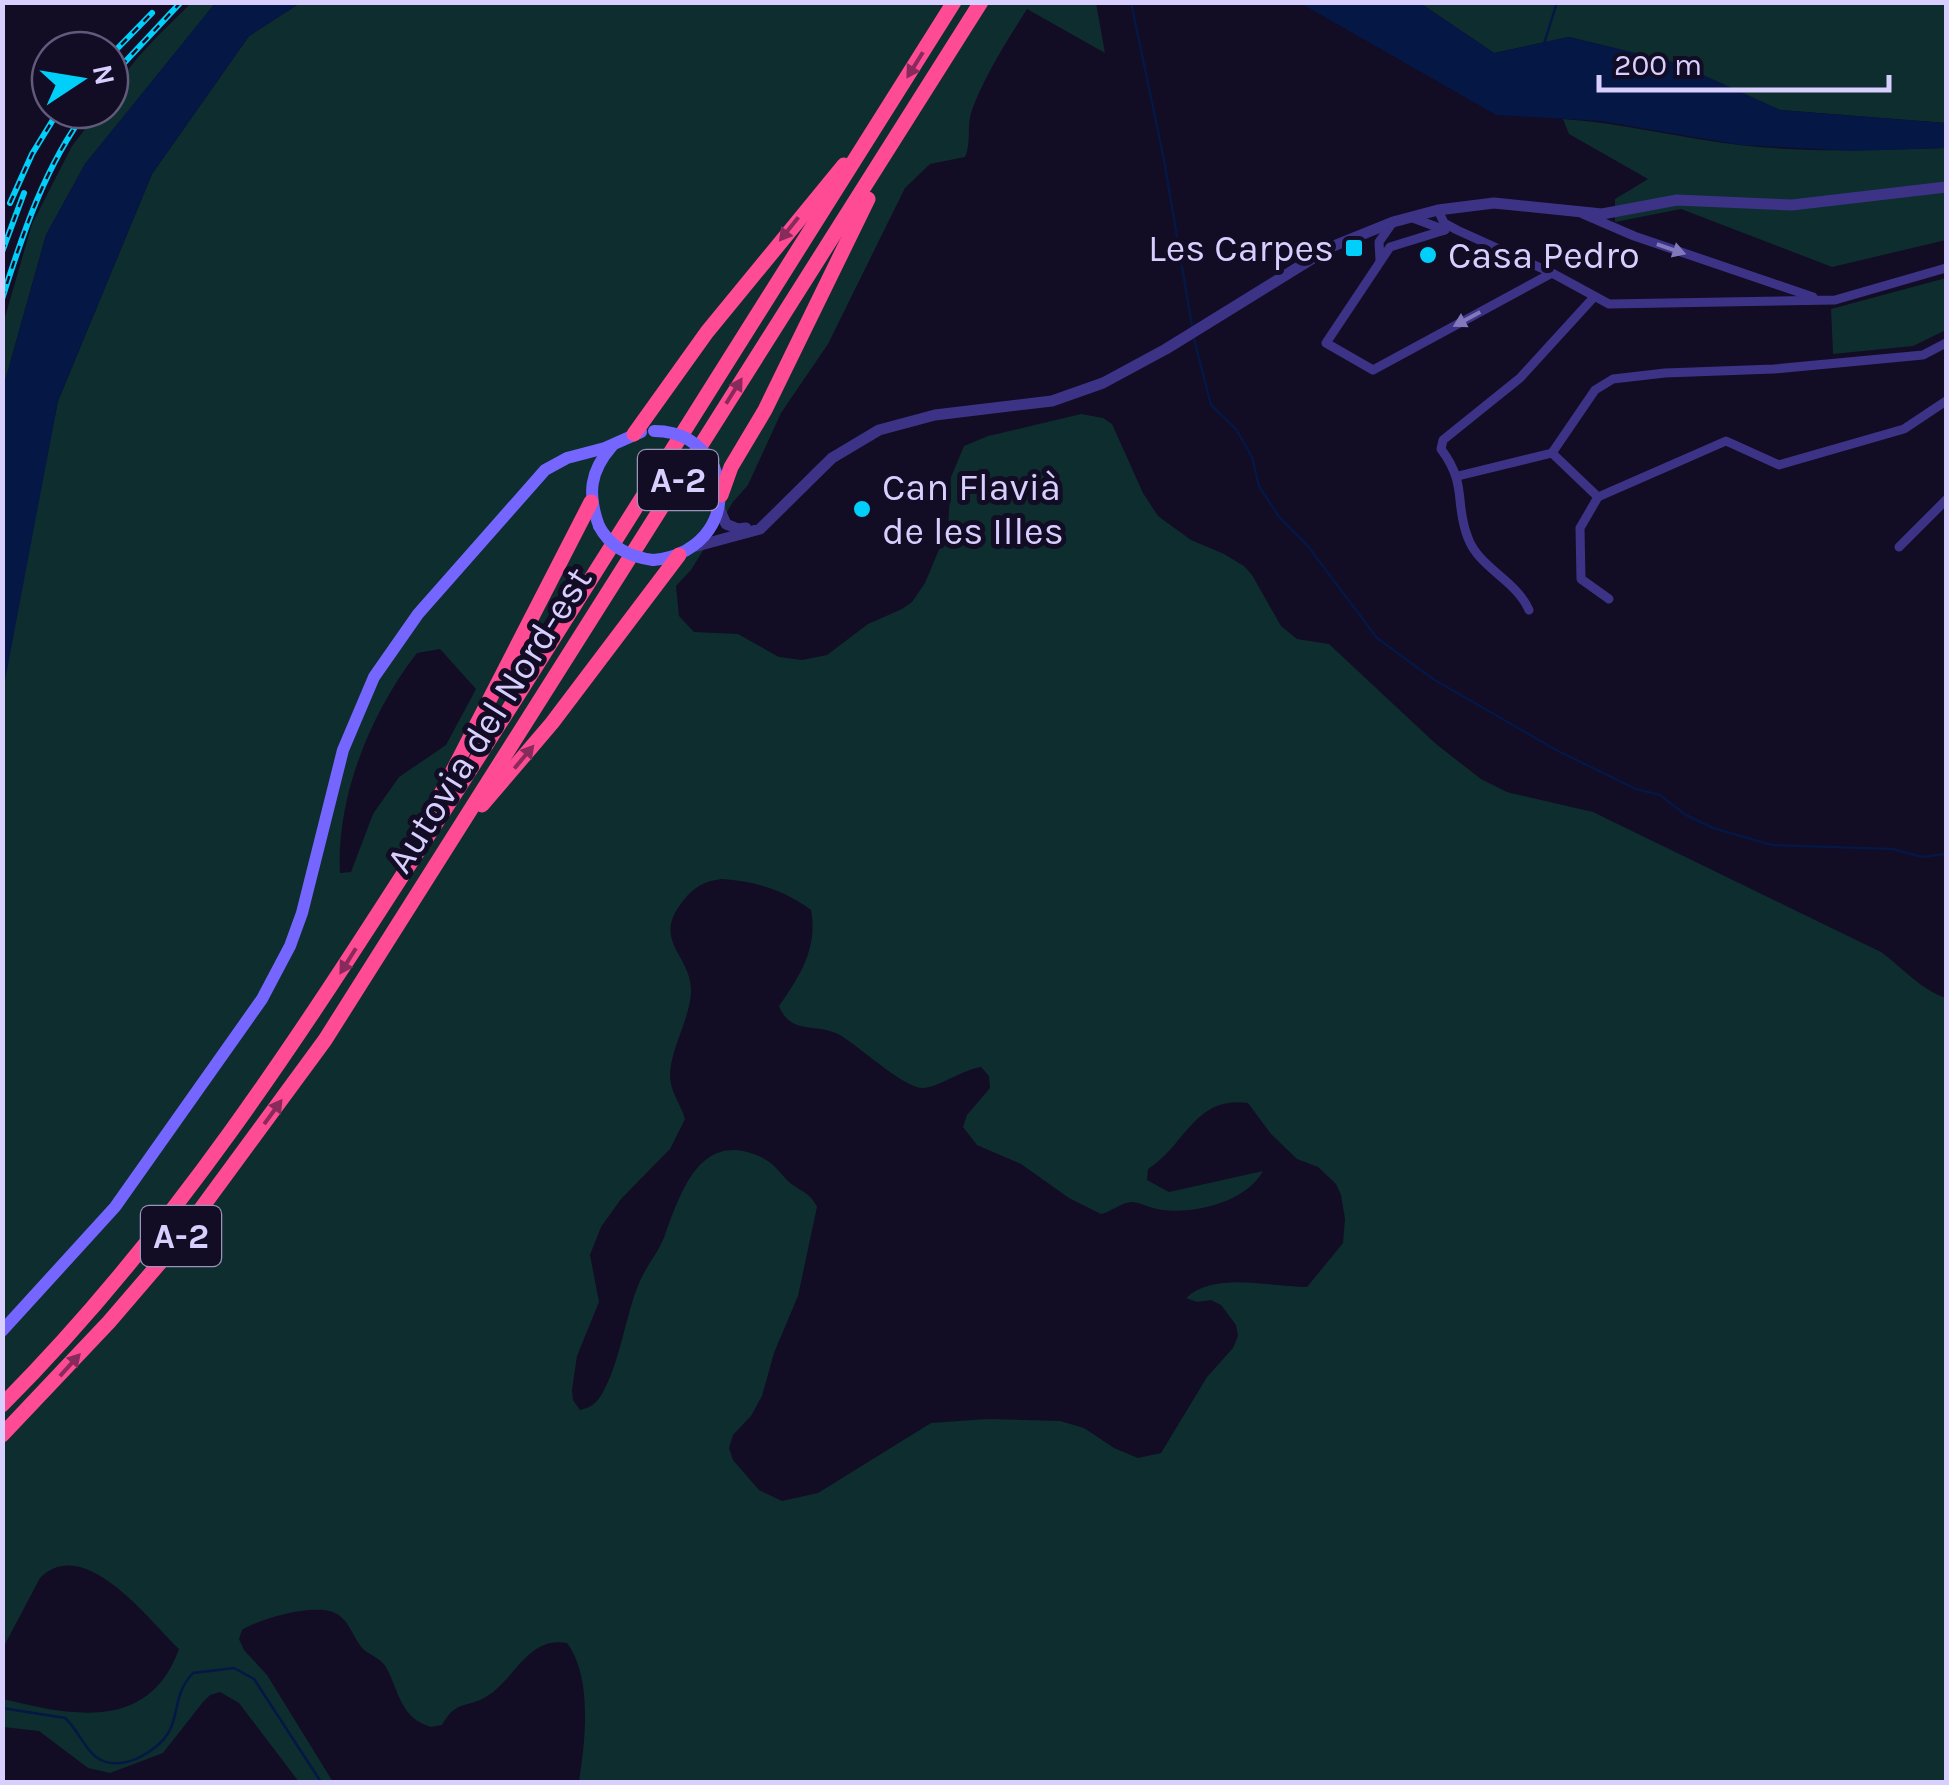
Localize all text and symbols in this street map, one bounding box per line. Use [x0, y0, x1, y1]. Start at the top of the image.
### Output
north arrow [30, 30, 130, 130]
scale bar [1599, 30, 1889, 92]
text: 200 m [1614, 47, 1702, 83]
one-way arrow [906, 52, 925, 79]
text: N [86, 62, 122, 88]
one-way arrow [779, 216, 801, 241]
place label: Les Carpes [1148, 226, 1334, 271]
place label: Casa Pedro [1448, 233, 1640, 278]
marker: Les Carpes [1343, 237, 1365, 259]
one-way arrow [1657, 242, 1687, 257]
marker: Casa Pedro [1417, 244, 1439, 266]
one-way arrow [1452, 311, 1481, 328]
one-way arrow [725, 377, 742, 405]
road number: A-2 [638, 450, 718, 510]
place label: Can Flavià de les Illes [882, 465, 1064, 554]
marker: Can Flavià de les Illes [851, 498, 873, 520]
street label: Autovia del Nord-est [377, 559, 601, 881]
one-way arrow [513, 745, 534, 770]
one-way arrow [340, 947, 358, 975]
one-way arrow [263, 1099, 282, 1125]
road number: A-2 [141, 1206, 221, 1266]
one-way arrow [58, 1353, 81, 1377]

